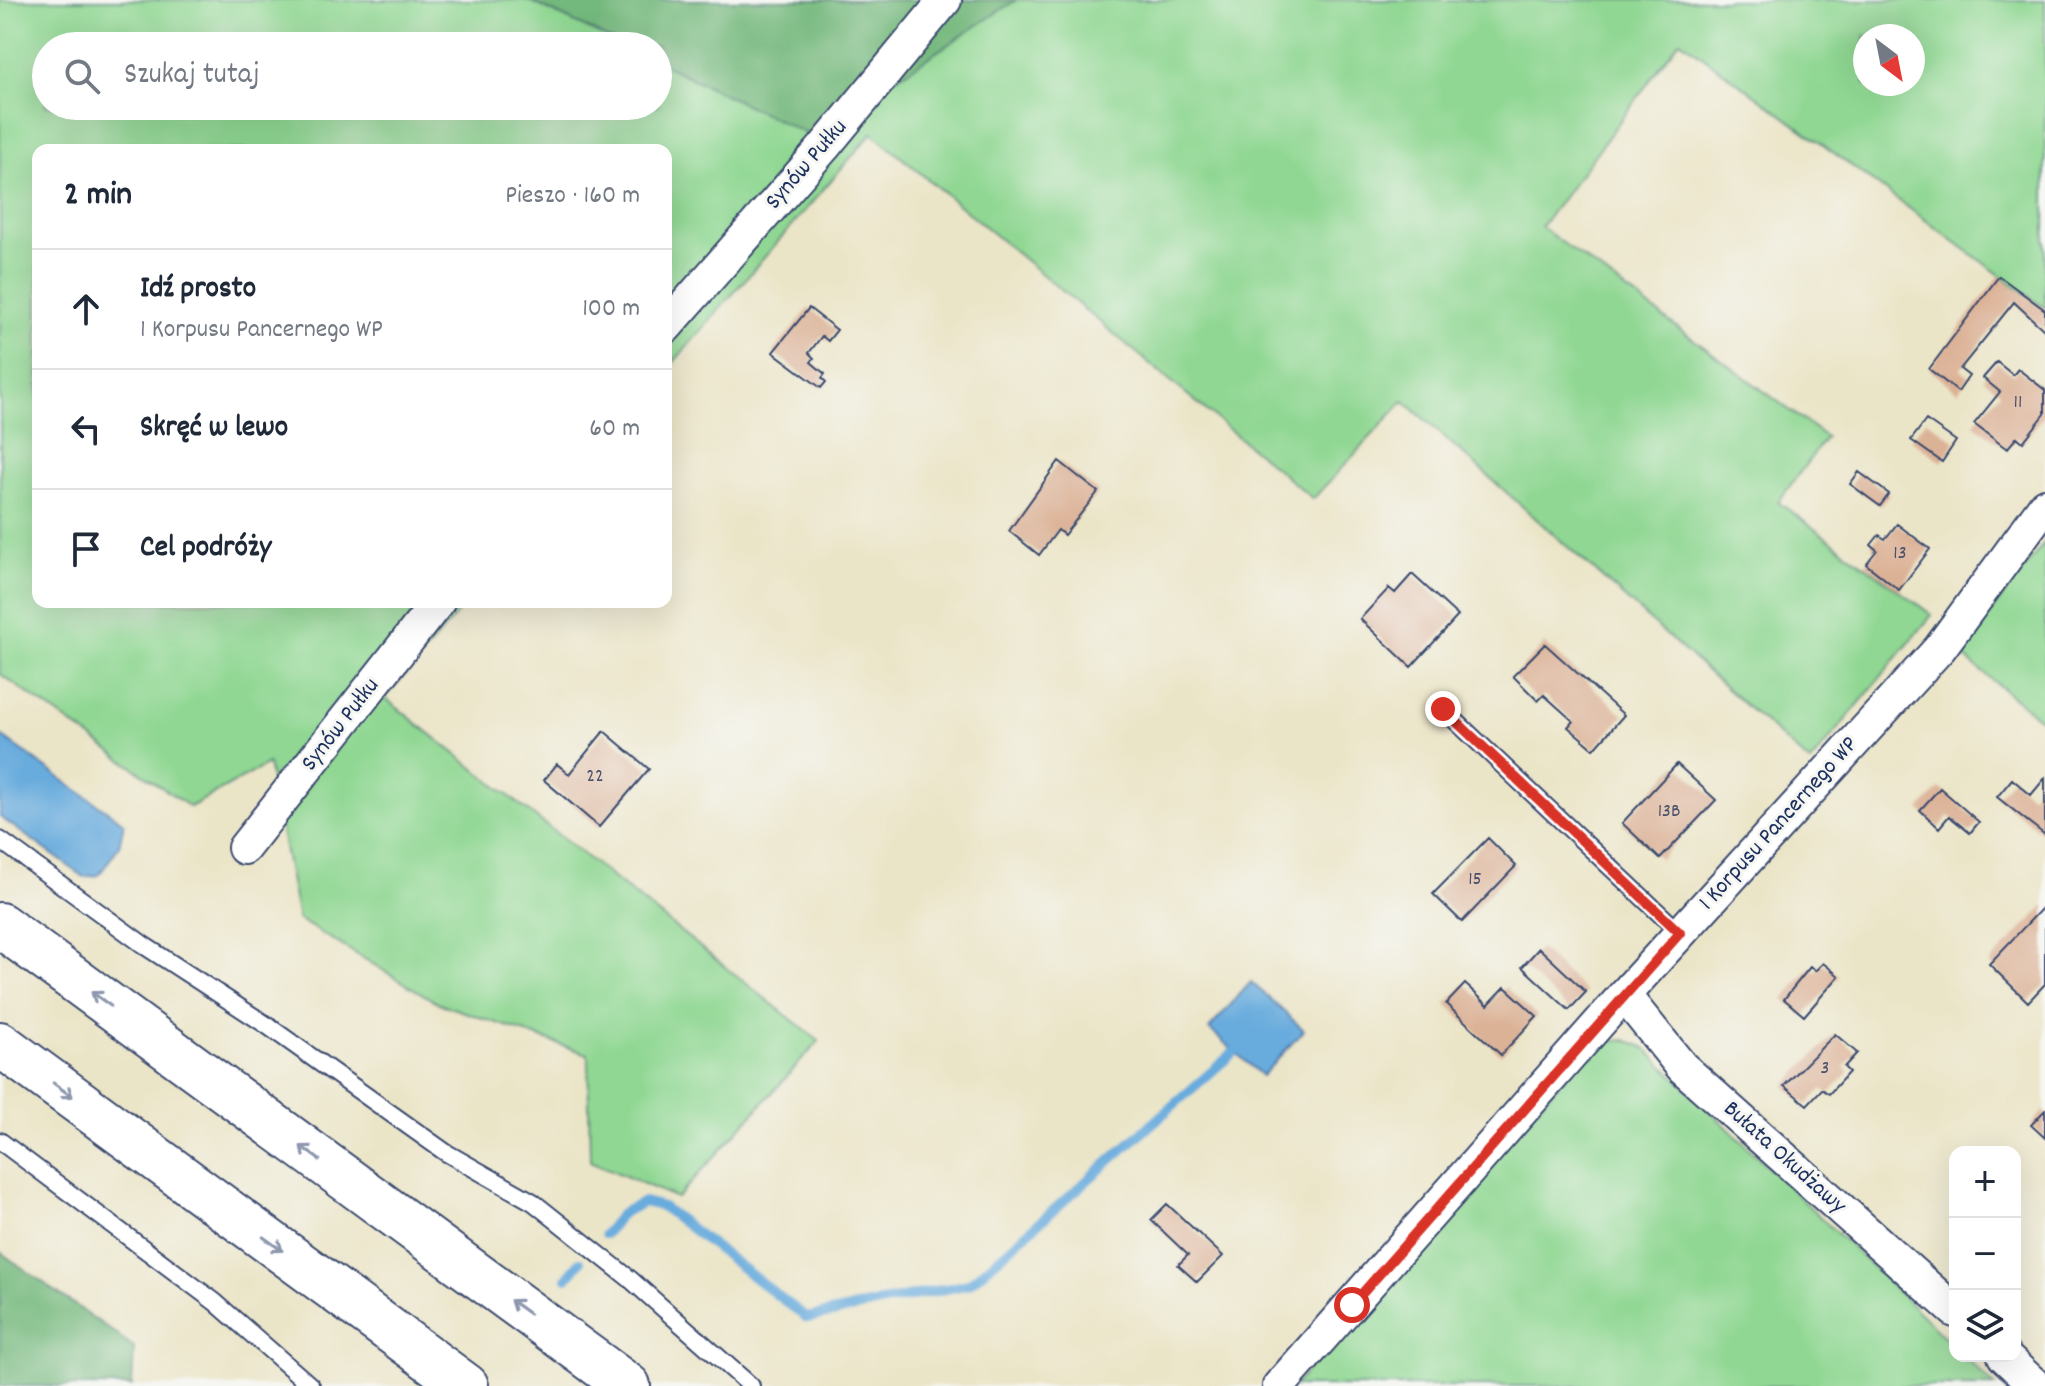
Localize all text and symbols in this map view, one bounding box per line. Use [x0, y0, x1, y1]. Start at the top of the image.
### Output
north arrow [1853, 24, 1925, 96]
search box [32, 32, 672, 120]
icon: search [60, 54, 104, 98]
text: Szukaj tutaj [124, 55, 260, 98]
street label: Synów Pułku [758, 112, 856, 218]
text: 2 min [64, 172, 132, 221]
text: Pieszo · 160 m [505, 178, 640, 215]
text: Idź prosto [140, 269, 256, 312]
icon: ahead [64, 287, 108, 331]
text: 100 m [582, 291, 640, 328]
text: 1 Korpusu Pancernego WP [140, 312, 383, 349]
house number: 11 [2014, 389, 2022, 417]
icon: left [64, 407, 108, 451]
text: Skręć w lewo [140, 408, 288, 451]
text: 60 m [589, 411, 640, 448]
icon: arrive [64, 527, 108, 571]
text: Cel podróży [140, 528, 271, 571]
house number: 13 [1893, 540, 1907, 568]
street label: Synów Pułku [294, 671, 388, 779]
route end [1425, 691, 1461, 727]
street label: 1 Korpusu Pancernego WP [1691, 729, 1867, 919]
house number: 22 [586, 763, 604, 791]
house number: 13B [1658, 798, 1680, 826]
house number: 15 [1468, 866, 1482, 894]
one-way arrow [91, 991, 112, 1008]
house number: 3 [1821, 1055, 1829, 1083]
one-way arrow [52, 1082, 73, 1099]
street label: Bułata Okudżawy [1715, 1093, 1854, 1223]
one-way arrow [300, 1145, 322, 1161]
map controls [1949, 1146, 2021, 1362]
button: + [1949, 1146, 2021, 1218]
button: − [1949, 1218, 2021, 1290]
one-way arrow [261, 1236, 283, 1252]
route start [1334, 1287, 1370, 1323]
button: layers [1949, 1290, 2021, 1362]
one-way arrow [510, 1298, 531, 1315]

